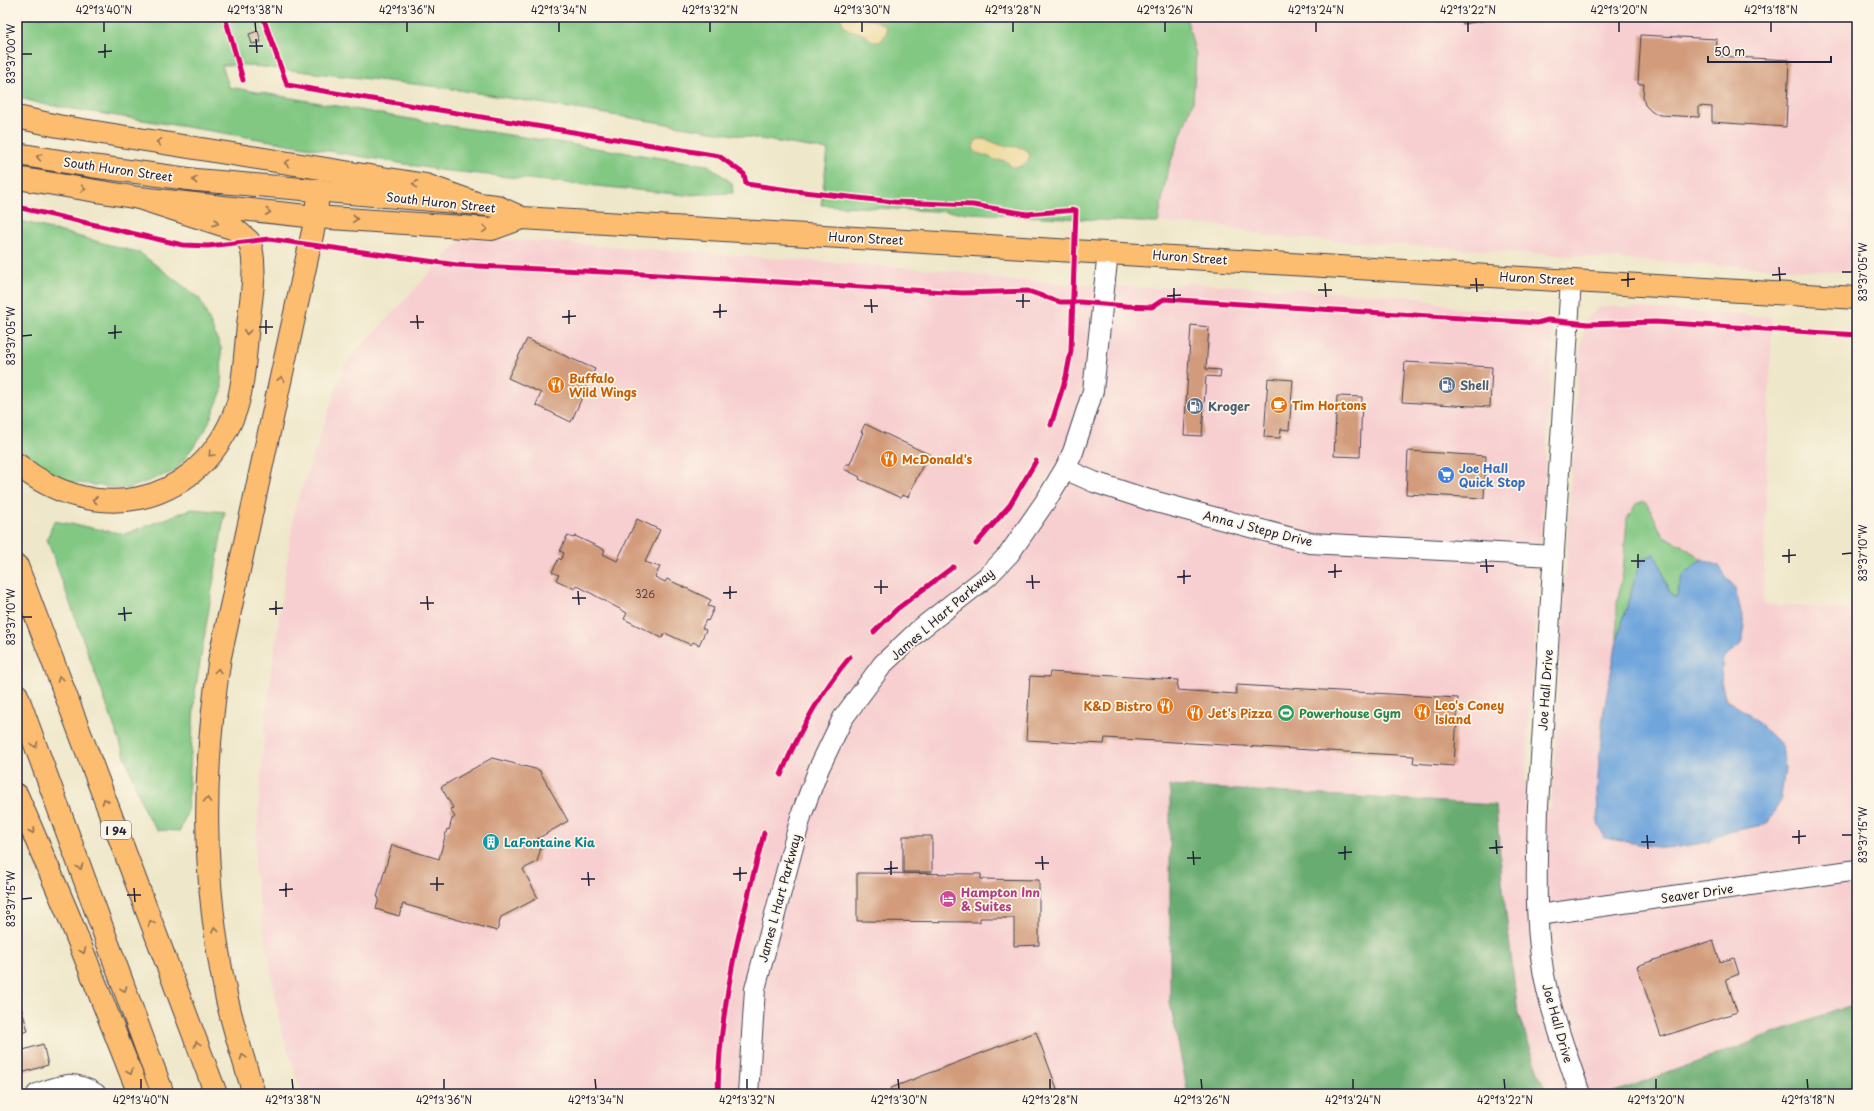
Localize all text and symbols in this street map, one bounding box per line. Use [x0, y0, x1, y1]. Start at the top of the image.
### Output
text: 42°13'40"N [76, 2, 132, 17]
text: 42°13'38"N [227, 2, 283, 17]
text: 42°13'36"N [379, 2, 435, 17]
text: 42°13'34"N [531, 2, 587, 17]
text: 42°13'32"N [682, 2, 738, 17]
text: 42°13'30"N [834, 2, 890, 17]
text: 42°13'28"N [985, 2, 1041, 17]
text: 42°13'26"N [1137, 2, 1193, 17]
text: 42°13'24"N [1288, 2, 1344, 17]
text: 42°13'22"N [1440, 2, 1496, 17]
text: 42°13'20"N [1591, 2, 1648, 17]
text: 42°13'18"N [1744, 2, 1798, 17]
text: 83°37'00"W [3, 23, 18, 84]
scale bar [1708, 38, 1831, 64]
text: 50 m [1714, 42, 1745, 60]
one-way arrow [156, 138, 162, 147]
street label: South Huron Street [62, 152, 174, 186]
one-way arrow [36, 154, 42, 162]
one-way arrow [284, 159, 290, 168]
one-way arrow [192, 175, 198, 184]
one-way arrow [412, 180, 418, 189]
one-way arrow [80, 184, 86, 193]
street label: South Huron Street [385, 187, 497, 217]
one-way arrow [265, 207, 271, 216]
one-way arrow [352, 215, 358, 224]
one-way arrow [212, 218, 219, 226]
one-way arrow [482, 224, 488, 233]
street label: Huron Street [828, 227, 904, 249]
text: 83°37'05"W [1855, 242, 1870, 301]
street label: Huron Street [1152, 245, 1228, 269]
street label: Huron Street [1499, 267, 1575, 289]
text: 83°37'05"W [3, 306, 18, 365]
one-way arrow [243, 329, 252, 335]
place label: Buffalo Wild Wings [569, 369, 637, 401]
restaurant icon: Buffalo Wild Wings [546, 375, 566, 395]
fuel station icon: Shell [1437, 375, 1457, 395]
one-way arrow [277, 376, 285, 382]
place label: Shell [1460, 376, 1489, 394]
cafe icon: Tim Hortons [1269, 395, 1289, 415]
fuel station icon: Kroger [1185, 396, 1205, 416]
place label: Tim Hortons [1292, 396, 1367, 414]
place label: Kroger [1208, 397, 1251, 415]
one-way arrow [208, 449, 216, 457]
restaurant icon: McDonald's [879, 449, 899, 469]
place label: McDonald's [902, 450, 972, 468]
place label: Joe Hall Quick Stop [1459, 459, 1526, 491]
supermarket icon: Joe Hall Quick Stop [1436, 465, 1456, 485]
one-way arrow [92, 495, 98, 504]
street label: Anna J Stepp Drive [1201, 506, 1315, 550]
text: 83°37'10"W [1855, 524, 1870, 582]
street label: James L Hart Parkway [886, 564, 998, 664]
house number: 326 [635, 586, 655, 601]
text: 83°37'10"W [3, 588, 18, 646]
street label: Joe Hall Drive [1533, 649, 1557, 731]
one-way arrow [213, 668, 222, 674]
one-way arrow [56, 676, 64, 683]
restaurant icon: K&D Bistro [1155, 696, 1175, 716]
place label: Leo's Coney Island [1435, 696, 1504, 728]
place label: K&D Bistro [1083, 697, 1152, 715]
restaurant icon: Leo's Coney Island [1412, 702, 1432, 722]
restaurant icon: Jet's Pizza [1185, 703, 1205, 723]
sports icon: Powerhouse Gym [1276, 703, 1296, 723]
place label: Jet's Pizza [1208, 704, 1273, 722]
place label: Powerhouse Gym [1299, 704, 1401, 722]
one-way arrow [31, 741, 39, 748]
one-way arrow [203, 797, 211, 803]
one-way arrow [102, 798, 110, 805]
text: 83°37'15"W [1855, 806, 1870, 863]
road number: I 94 [101, 821, 131, 839]
one-way arrow [28, 828, 36, 835]
building icon: LaFontaine Kia [481, 832, 501, 852]
street label: James L Hart Parkway [753, 832, 805, 964]
place label: LaFontaine Kia [504, 833, 596, 851]
one-way arrow [75, 863, 83, 870]
text: 83°37'15"W [3, 870, 18, 927]
street label: Seaver Drive [1660, 879, 1734, 907]
place label: Hampton Inn & Suites [961, 883, 1040, 915]
hotel icon: Hampton Inn & Suites [938, 889, 958, 909]
one-way arrow [148, 919, 156, 926]
one-way arrow [211, 927, 220, 933]
one-way arrow [78, 948, 86, 955]
street label: Joe Hall Drive [1538, 981, 1578, 1065]
one-way arrow [120, 985, 128, 992]
one-way arrow [193, 1041, 202, 1048]
one-way arrow [239, 1053, 248, 1060]
one-way arrow [125, 1068, 133, 1076]
text: 42°13'40"N [113, 1092, 169, 1107]
text: 42°13'38"N [265, 1092, 321, 1107]
text: 42°13'36"N [416, 1092, 472, 1107]
text: 42°13'34"N [568, 1092, 624, 1107]
text: 42°13'32"N [719, 1092, 775, 1107]
text: 42°13'30"N [871, 1092, 927, 1107]
text: 42°13'28"N [1022, 1092, 1078, 1107]
text: 42°13'26"N [1174, 1092, 1230, 1107]
text: 42°13'24"N [1325, 1092, 1381, 1107]
text: 42°13'22"N [1477, 1092, 1533, 1107]
text: 42°13'20"N [1628, 1092, 1685, 1107]
text: 42°13'18"N [1781, 1092, 1835, 1107]

